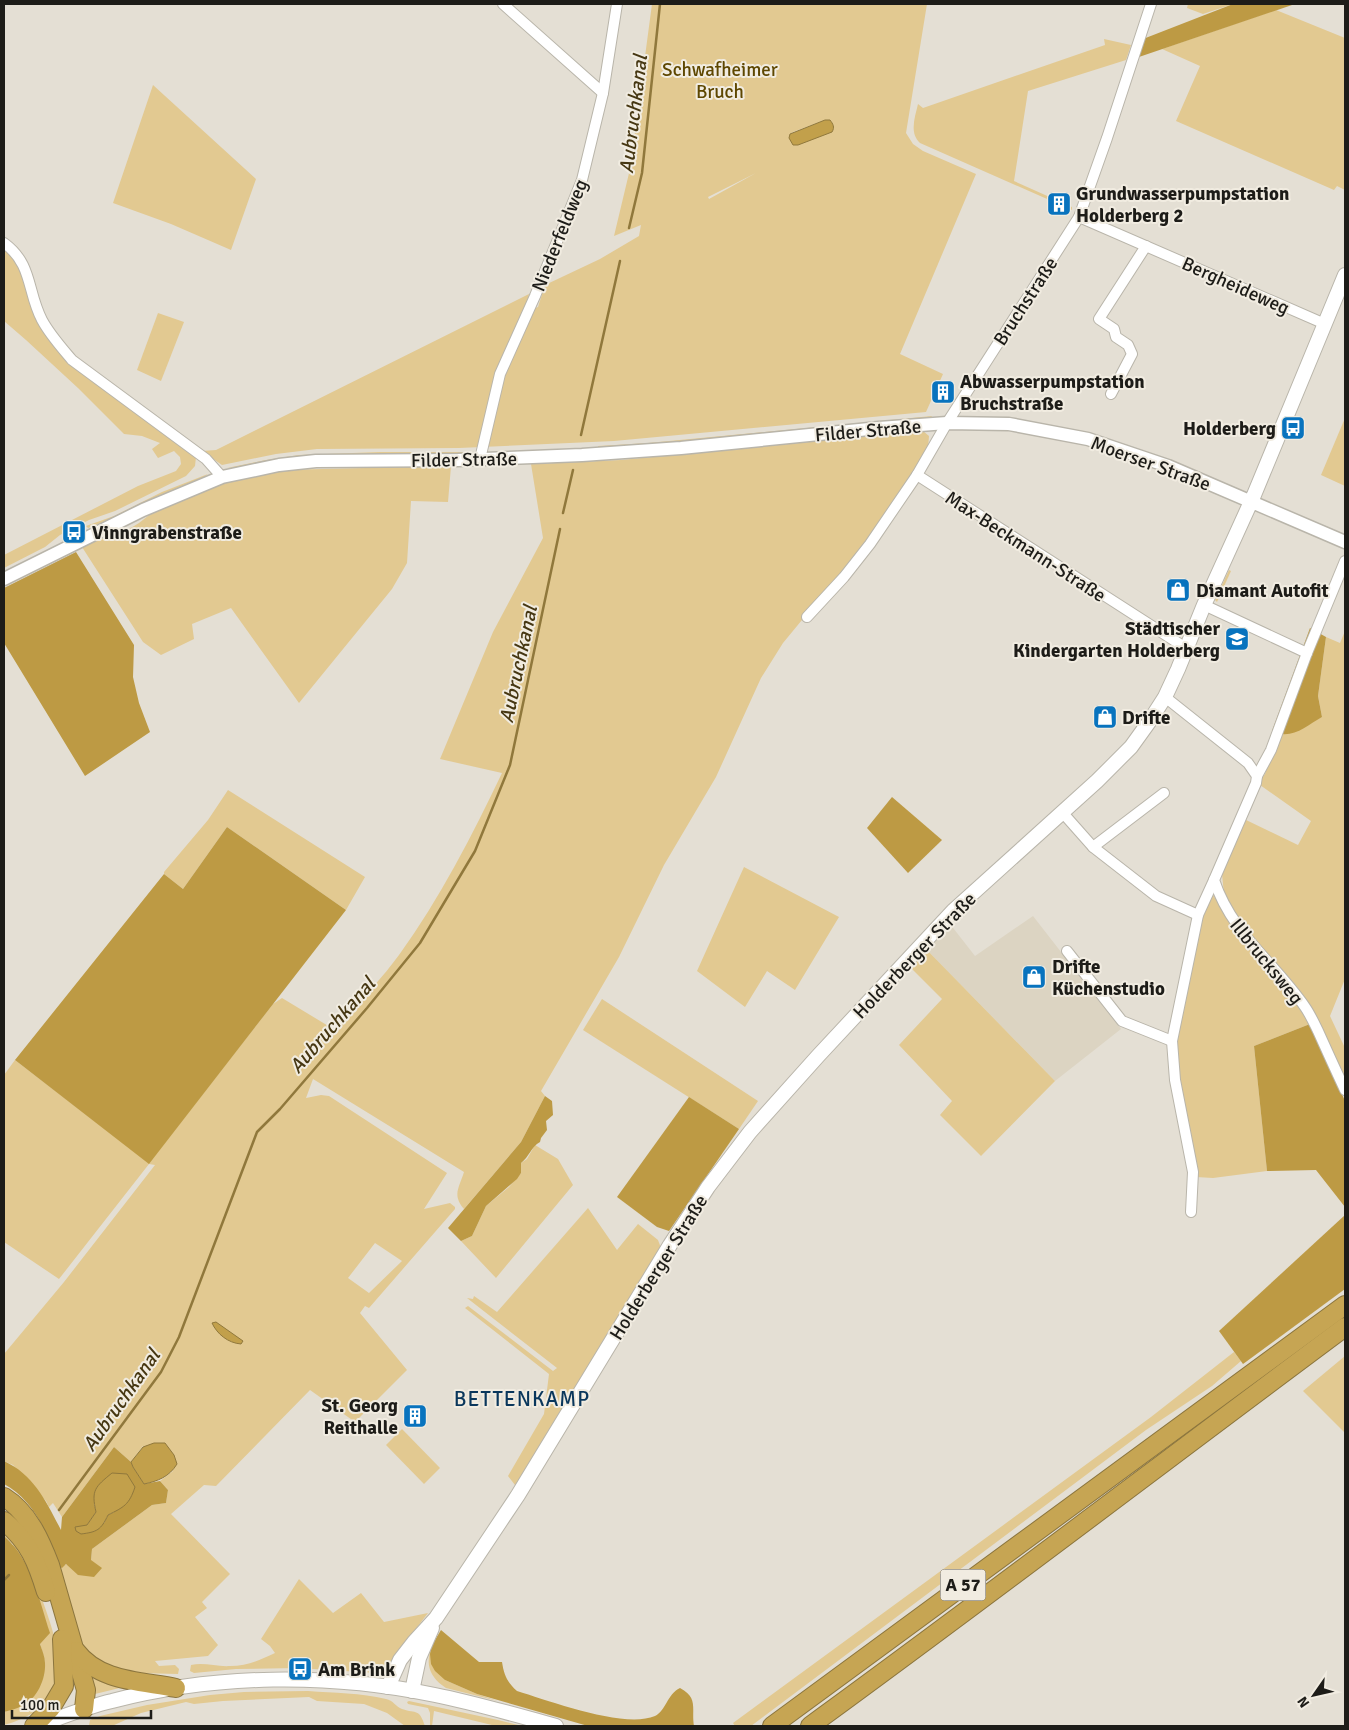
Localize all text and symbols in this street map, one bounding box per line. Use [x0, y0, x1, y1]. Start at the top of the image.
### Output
water label: Aubruchkanal [614, 51, 653, 175]
park label: Schwafheimer Bruch [662, 58, 778, 104]
street label: Niederfeldweg [527, 176, 593, 295]
place label: Grundwasserpumpstation Holderberg 2 [1076, 182, 1289, 228]
building icon: Grundwasserpumpstation Holderberg 2 [1046, 191, 1072, 217]
street label: Bergheideweg [1178, 252, 1293, 320]
street label: Bruchstraße [988, 253, 1063, 350]
place label: Abwasserpumpstation Bruchstraße [960, 370, 1145, 416]
building icon: Abwasserpumpstation Bruchstraße [930, 379, 956, 405]
street label: Filder Straße [814, 414, 922, 448]
bus stop icon: Holderberg [1280, 415, 1306, 441]
place label: Holderberg [1183, 417, 1276, 441]
street label: Moerser Straße [1087, 431, 1214, 497]
street label: Filder Straße [411, 447, 517, 473]
street label: Max-Beckmann-Straße [941, 486, 1110, 608]
bus stop icon: Vinngrabenstraße [61, 519, 87, 545]
place label: Vinngrabenstraße [92, 521, 242, 545]
shop icon: Diamant Autofit [1165, 577, 1191, 603]
place label: Diamant Autofit [1196, 579, 1329, 603]
water label: Aubruchkanal [494, 601, 544, 725]
place label: Städtischer Kindergarten Holderberg [1013, 617, 1220, 663]
school or university icon: Städtischer Kindergarten Holderberg [1224, 626, 1250, 652]
shop icon: Drifte [1092, 704, 1118, 730]
place label: Drifte [1122, 706, 1171, 730]
street label: Holderberger Straße [848, 887, 981, 1024]
street label: Illbrucksweg [1224, 914, 1308, 1009]
place label: Drifte Küchenstudio [1052, 955, 1165, 1001]
shop icon: Drifte Küchenstudio [1021, 964, 1047, 990]
water label: Aubruchkanal [284, 971, 382, 1078]
street label: Holderberger Straße [604, 1190, 713, 1345]
water label: Aubruchkanal [77, 1343, 167, 1456]
district label: BETTENKAMP [454, 1386, 590, 1412]
place label: St. Georg Reithalle [321, 1394, 398, 1440]
building icon: St. Georg Reithalle [402, 1403, 428, 1429]
road number: A 57 [940, 1570, 986, 1600]
bus stop icon: Am Brink [287, 1656, 313, 1682]
place label: Am Brink [318, 1658, 395, 1682]
north arrow [1289, 1670, 1339, 1720]
scale bar [12, 1688, 151, 1720]
text: N [1294, 1693, 1313, 1711]
text: 100 m [20, 1696, 60, 1714]

